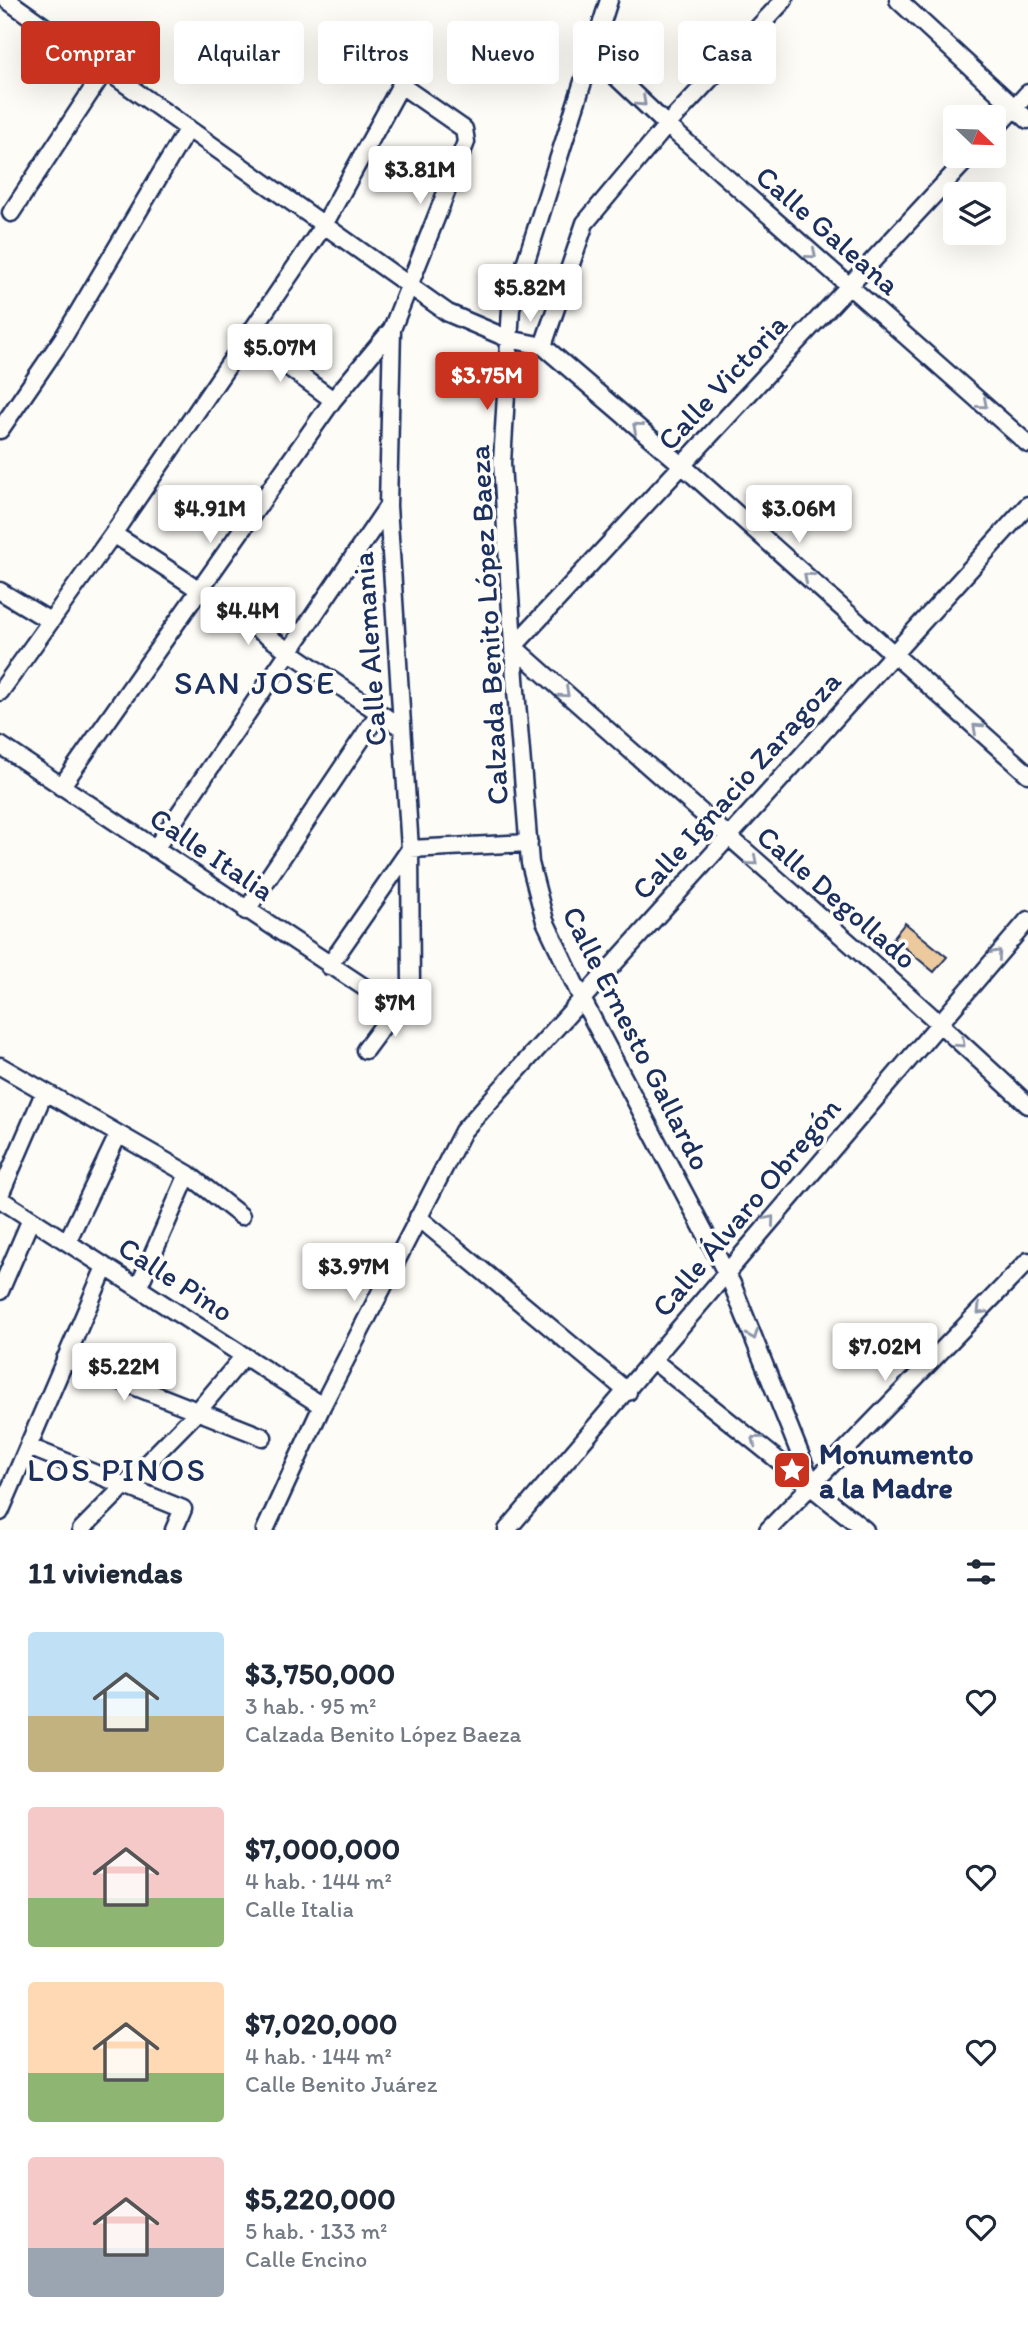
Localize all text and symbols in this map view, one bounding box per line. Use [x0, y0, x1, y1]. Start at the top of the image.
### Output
chip: Comprar [21, 21, 160, 84]
chip: Alquilar [174, 21, 304, 84]
chip: Filtros [318, 21, 433, 84]
chip: Nuevo [447, 21, 559, 84]
chip: Piso [573, 21, 664, 84]
chip: Casa [678, 21, 776, 84]
one-way arrow [634, 94, 647, 107]
north arrow [943, 105, 1006, 168]
map controls [943, 105, 1006, 245]
pin: $3.81M [363, 146, 477, 206]
text: $3.81M [384, 155, 456, 183]
street label: Calle Galeana [748, 157, 908, 303]
button: layers [943, 182, 1006, 245]
one-way arrow [804, 245, 817, 258]
pin: $5.82M [473, 264, 587, 324]
text: $5.82M [494, 273, 566, 301]
street label: Calle Victoria [649, 306, 795, 458]
pin: $5.07M [223, 324, 337, 384]
text: $5.07M [243, 333, 317, 361]
pin: $3.75M [430, 352, 544, 412]
text: $3.75M [451, 361, 523, 389]
one-way arrow [975, 396, 988, 408]
one-way arrow [632, 423, 645, 435]
street label: Calzada Benito López Baeza [460, 444, 516, 806]
pin: $4.91M [153, 486, 267, 545]
pin: $3.06M [742, 486, 856, 545]
text: $4.91M [174, 494, 246, 522]
text: $3.06M [762, 494, 836, 522]
street label: Calle Alemania [344, 550, 394, 748]
one-way arrow [803, 572, 816, 585]
pin: $4.4M [199, 588, 297, 647]
text: $4.4M [216, 596, 280, 624]
district label: SAN JOSE [174, 663, 336, 702]
street label: Calle Ignacio Zaragoza [623, 663, 849, 907]
one-way arrow [557, 685, 570, 697]
one-way arrow [973, 724, 986, 737]
street label: Calle Italia [143, 799, 281, 909]
street label: Calle Degollado [749, 817, 925, 977]
one-way arrow [745, 853, 758, 865]
street label: Calle Ernesto Gallardo [554, 900, 720, 1176]
one-way arrow [989, 949, 1002, 962]
pin: $7M [361, 979, 429, 1039]
text: $7M [374, 988, 416, 1016]
one-way arrow [953, 1034, 966, 1047]
street label: Calle Álvaro Obregón [644, 1090, 848, 1324]
one-way arrow [762, 1216, 774, 1229]
street label: Calle Pino [111, 1228, 241, 1330]
pin: $3.97M [297, 1244, 411, 1303]
text: $3.97M [318, 1252, 390, 1280]
one-way arrow [976, 1302, 989, 1315]
pin: $7.02M [828, 1324, 942, 1383]
one-way arrow [744, 1329, 758, 1341]
text: $7.02M [848, 1332, 922, 1360]
pin: $5.22M [67, 1344, 181, 1403]
text: $5.22M [88, 1352, 160, 1380]
place label: Monumento a la Madre [819, 1435, 974, 1506]
one-way arrow [751, 1436, 763, 1449]
place icon: Monumento a la Madre [771, 1449, 813, 1491]
district label: LOS PINOS [27, 1450, 207, 1489]
icon: filters [962, 1553, 1000, 1591]
text: 11 viviendas [28, 1554, 183, 1591]
text: $3,750,000 [245, 1655, 395, 1692]
icon: home [84, 1660, 168, 1744]
icon: heart [962, 1683, 1000, 1721]
text: 3 hab. · 95 m² [245, 1692, 376, 1720]
text: Calzada Benito López Baeza [245, 1720, 522, 1748]
text: $7,000,000 [245, 1830, 400, 1867]
icon: home [84, 1835, 168, 1919]
icon: heart [962, 1858, 1000, 1896]
text: 4 hab. · 144 m² [245, 1867, 392, 1895]
text: Calle Italia [245, 1895, 354, 1923]
text: $7,020,000 [245, 2005, 398, 2042]
icon: home [84, 2010, 168, 2094]
icon: heart [962, 2033, 1000, 2071]
text: 4 hab. · 144 m² [245, 2042, 392, 2070]
text: Calle Benito Juárez [245, 2070, 437, 2098]
text: $5,220,000 [245, 2180, 396, 2217]
icon: home [84, 2185, 168, 2269]
icon: heart [962, 2208, 1000, 2246]
text: 5 hab. · 133 m² [245, 2217, 388, 2245]
text: Calle Encino [245, 2245, 367, 2273]

